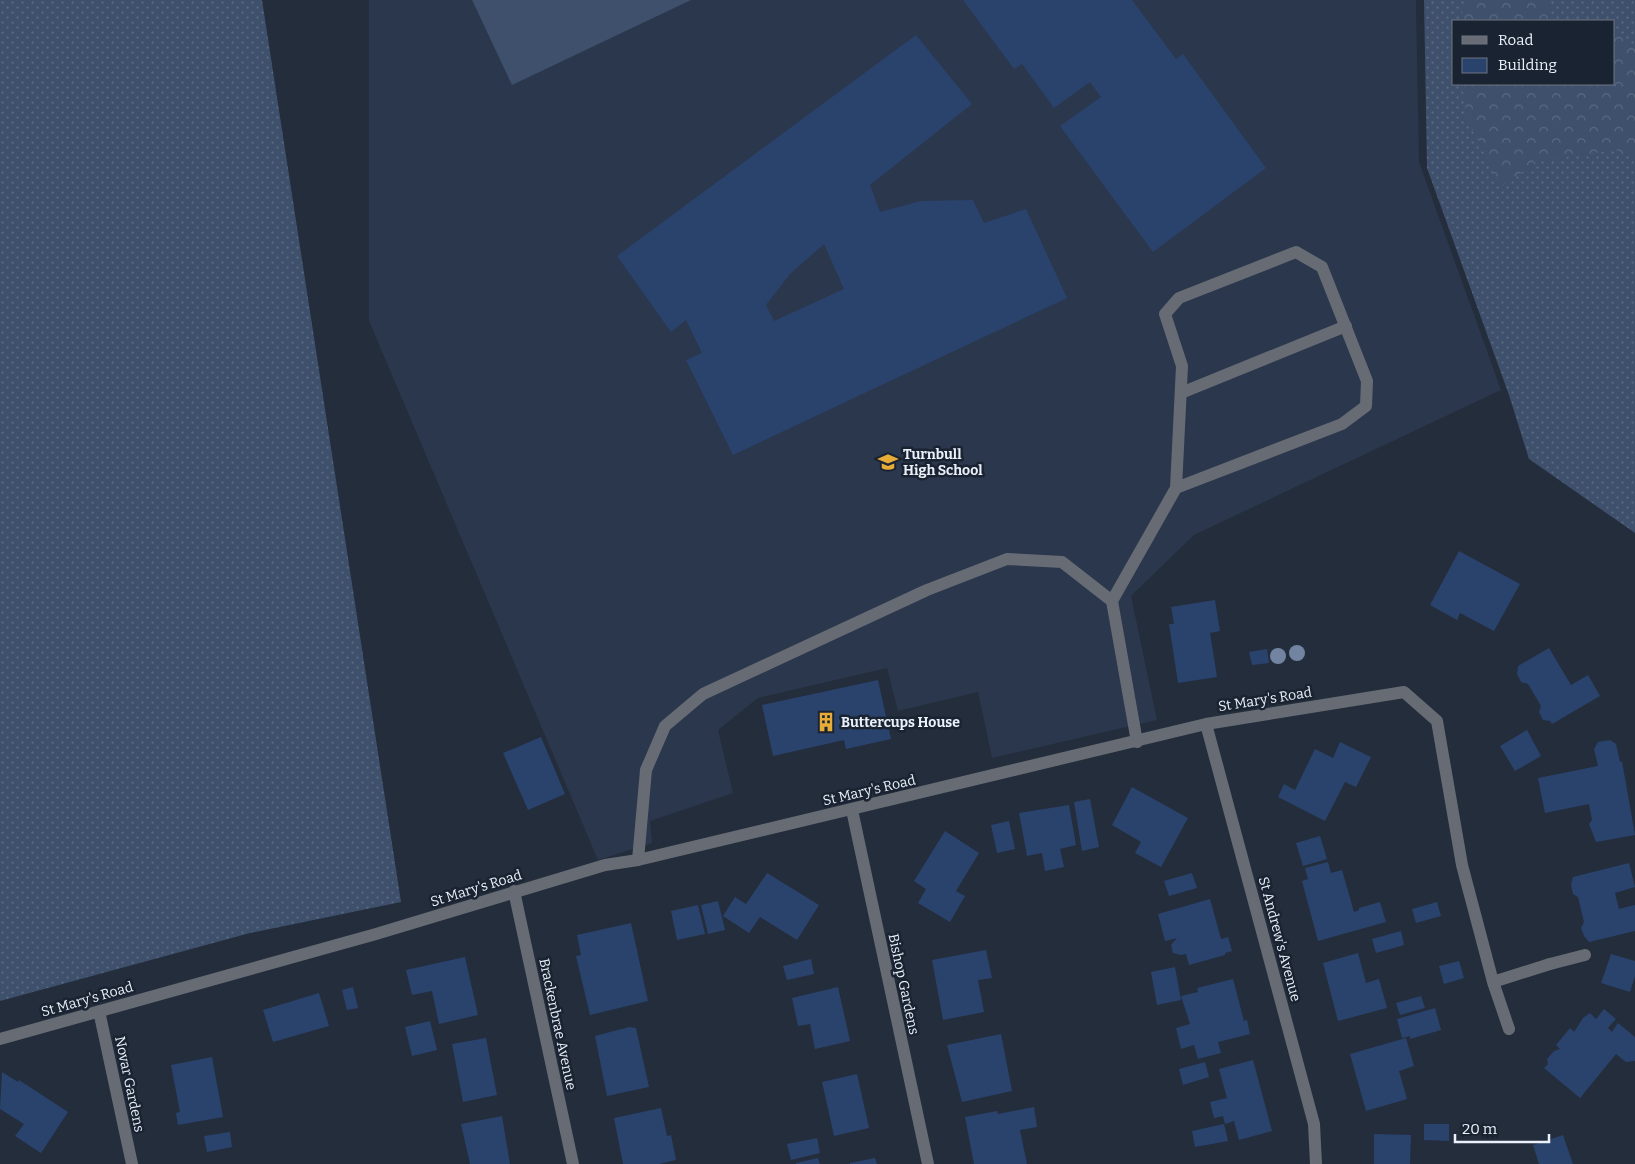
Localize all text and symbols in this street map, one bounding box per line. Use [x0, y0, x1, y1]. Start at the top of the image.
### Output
legend [1452, 20, 1615, 85]
text: Road [1498, 31, 1533, 49]
text: Building [1498, 56, 1557, 74]
place label: Turnbull High School [903, 446, 983, 479]
school or university icon: Turnbull High School [877, 451, 899, 473]
street label: St Mary's Road [1217, 684, 1313, 715]
building icon: Buttercups House [815, 711, 837, 733]
place label: Buttercups House [841, 714, 960, 731]
street label: St Mary's Road [821, 772, 917, 809]
street label: St Mary's Road [428, 867, 524, 910]
street label: St Andrew's Avenue [1255, 875, 1304, 1003]
street label: Bishop Gardens [885, 932, 923, 1036]
street label: Brackenbrae Avenue [535, 957, 580, 1092]
street label: St Mary's Road [39, 978, 135, 1021]
street label: Novar Gardens [111, 1035, 148, 1134]
scale bar [1455, 1112, 1549, 1144]
text: 20 m [1462, 1120, 1498, 1138]

